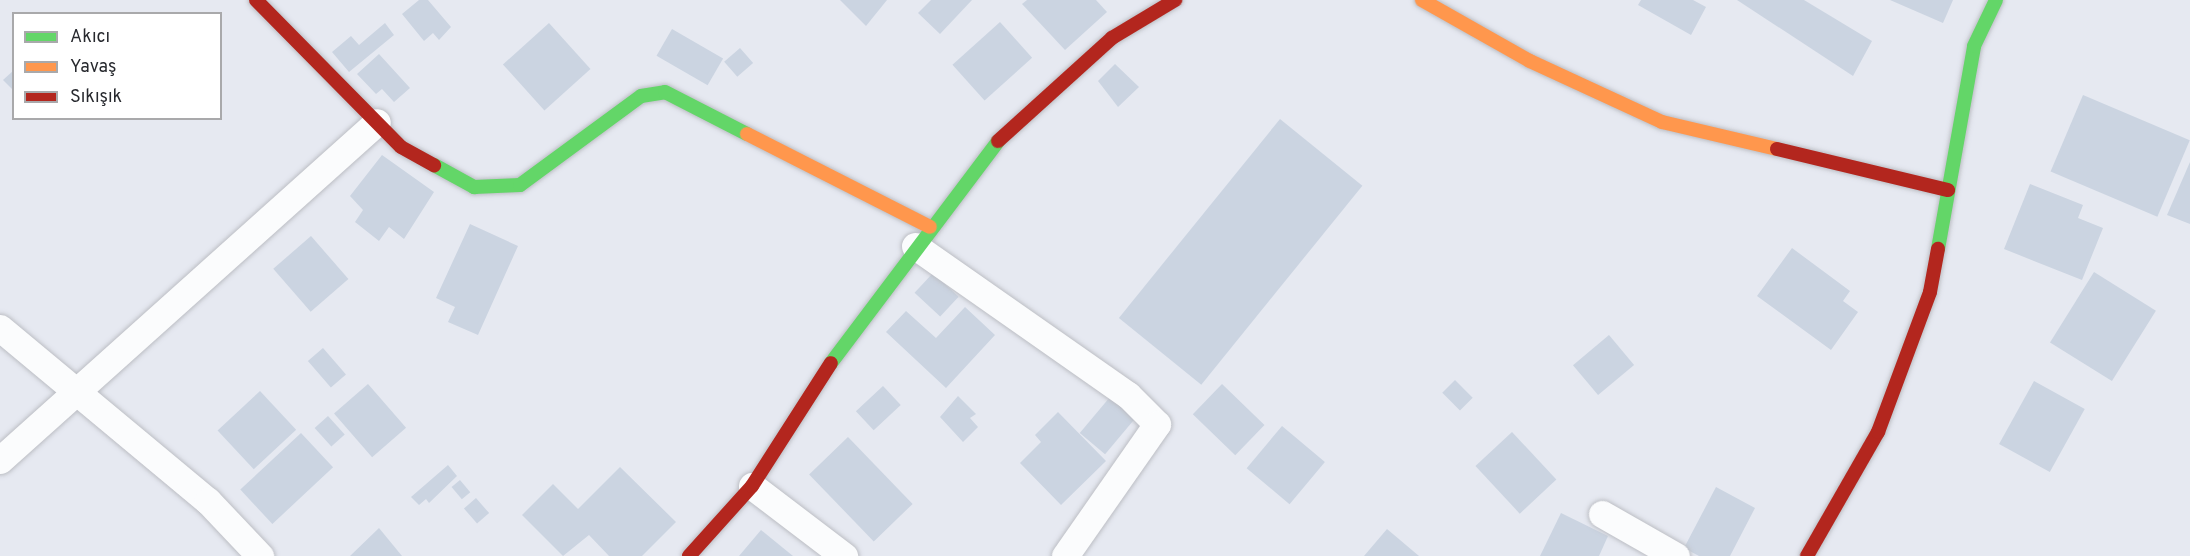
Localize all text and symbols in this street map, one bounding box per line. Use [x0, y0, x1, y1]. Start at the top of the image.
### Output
legend [12, 12, 222, 120]
text: Akıcı [70, 26, 110, 49]
text: Yavaş [70, 56, 116, 79]
text: Sıkışık [70, 86, 122, 109]

